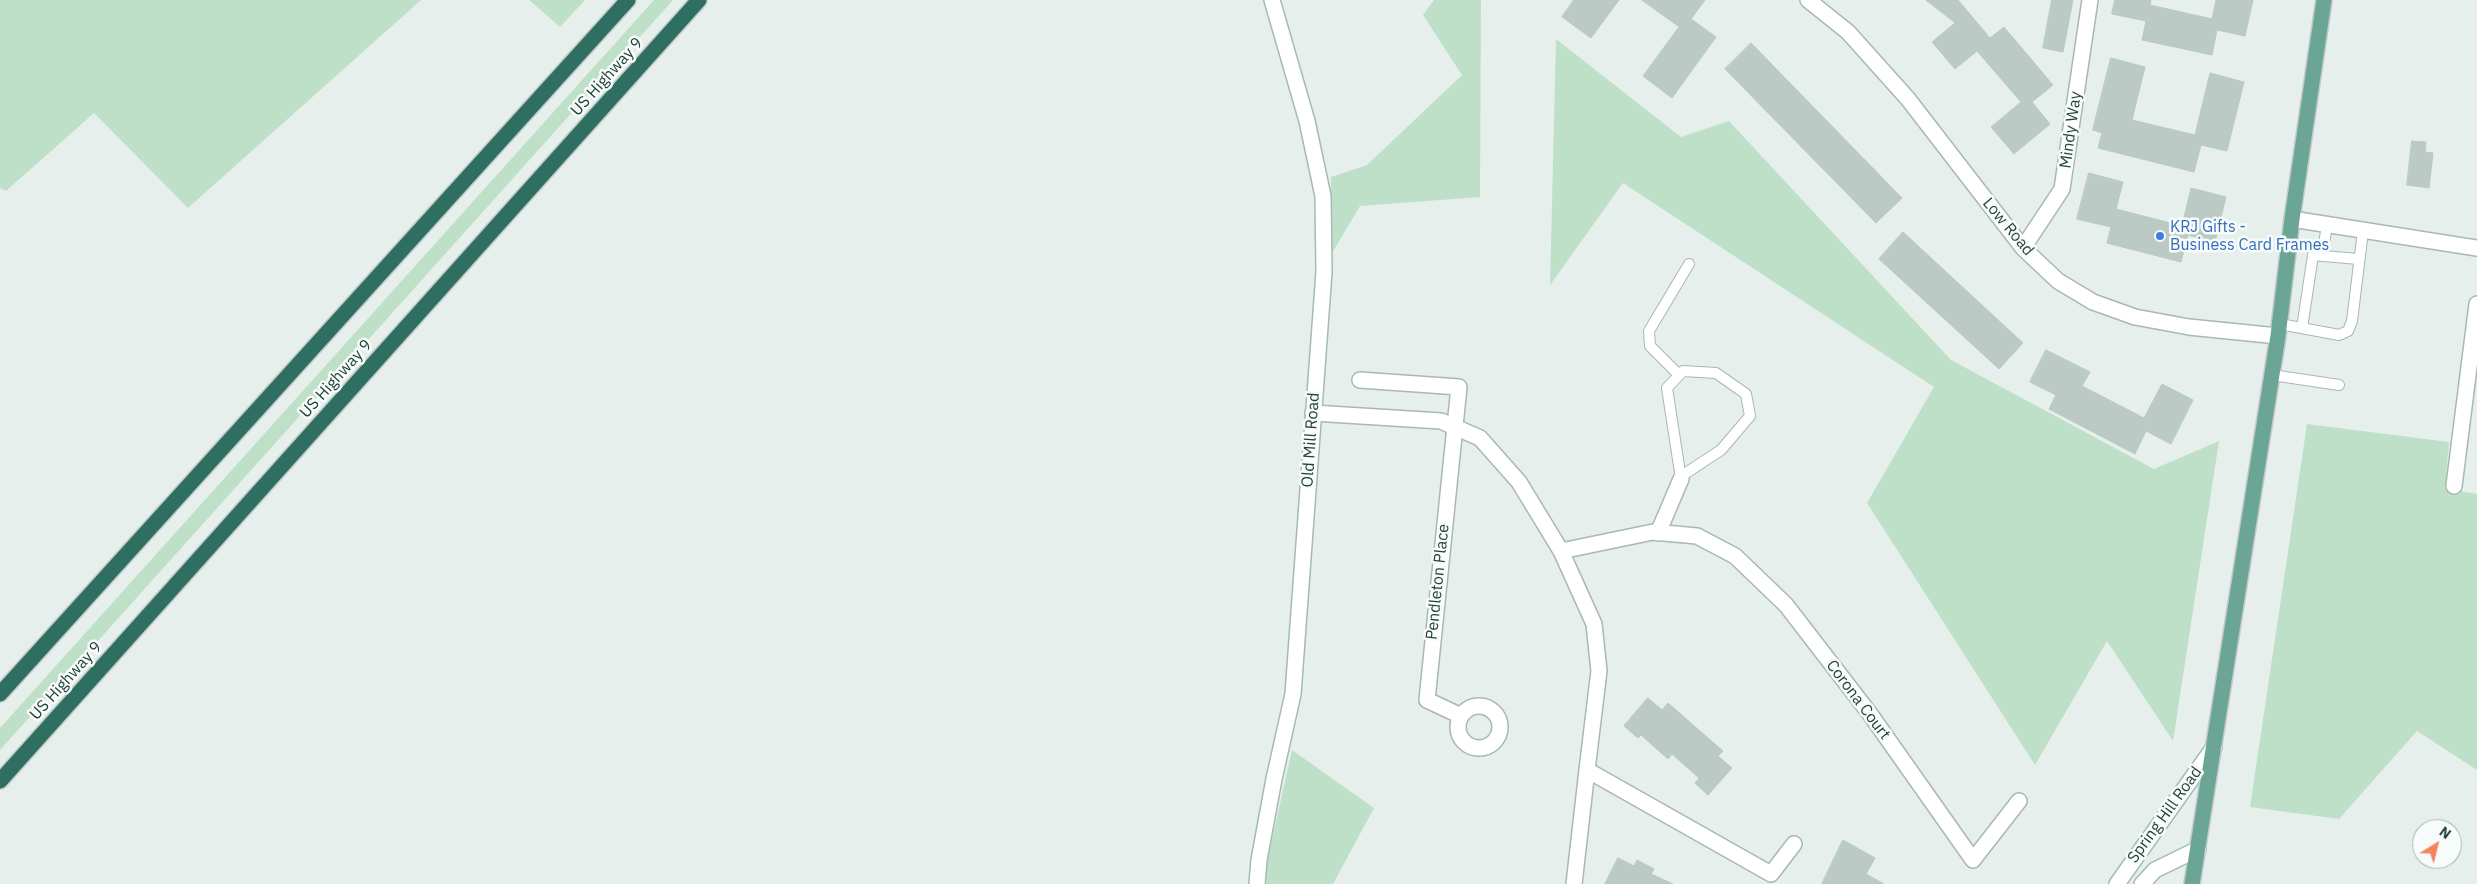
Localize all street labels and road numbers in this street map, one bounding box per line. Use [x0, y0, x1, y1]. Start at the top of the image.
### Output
street label: US Highway 9 [567, 34, 647, 120]
street label: Mindy Way [2056, 90, 2086, 170]
street label: Low Road [1978, 194, 2038, 260]
street label: US Highway 9 [296, 336, 376, 422]
street label: Old Mill Road [1298, 392, 1324, 488]
street label: Pendleton Place [1422, 523, 1454, 641]
street label: US Highway 9 [26, 638, 106, 724]
street label: Corona Court [1822, 656, 1894, 744]
street label: Spring Hill Road [2124, 763, 2206, 867]

